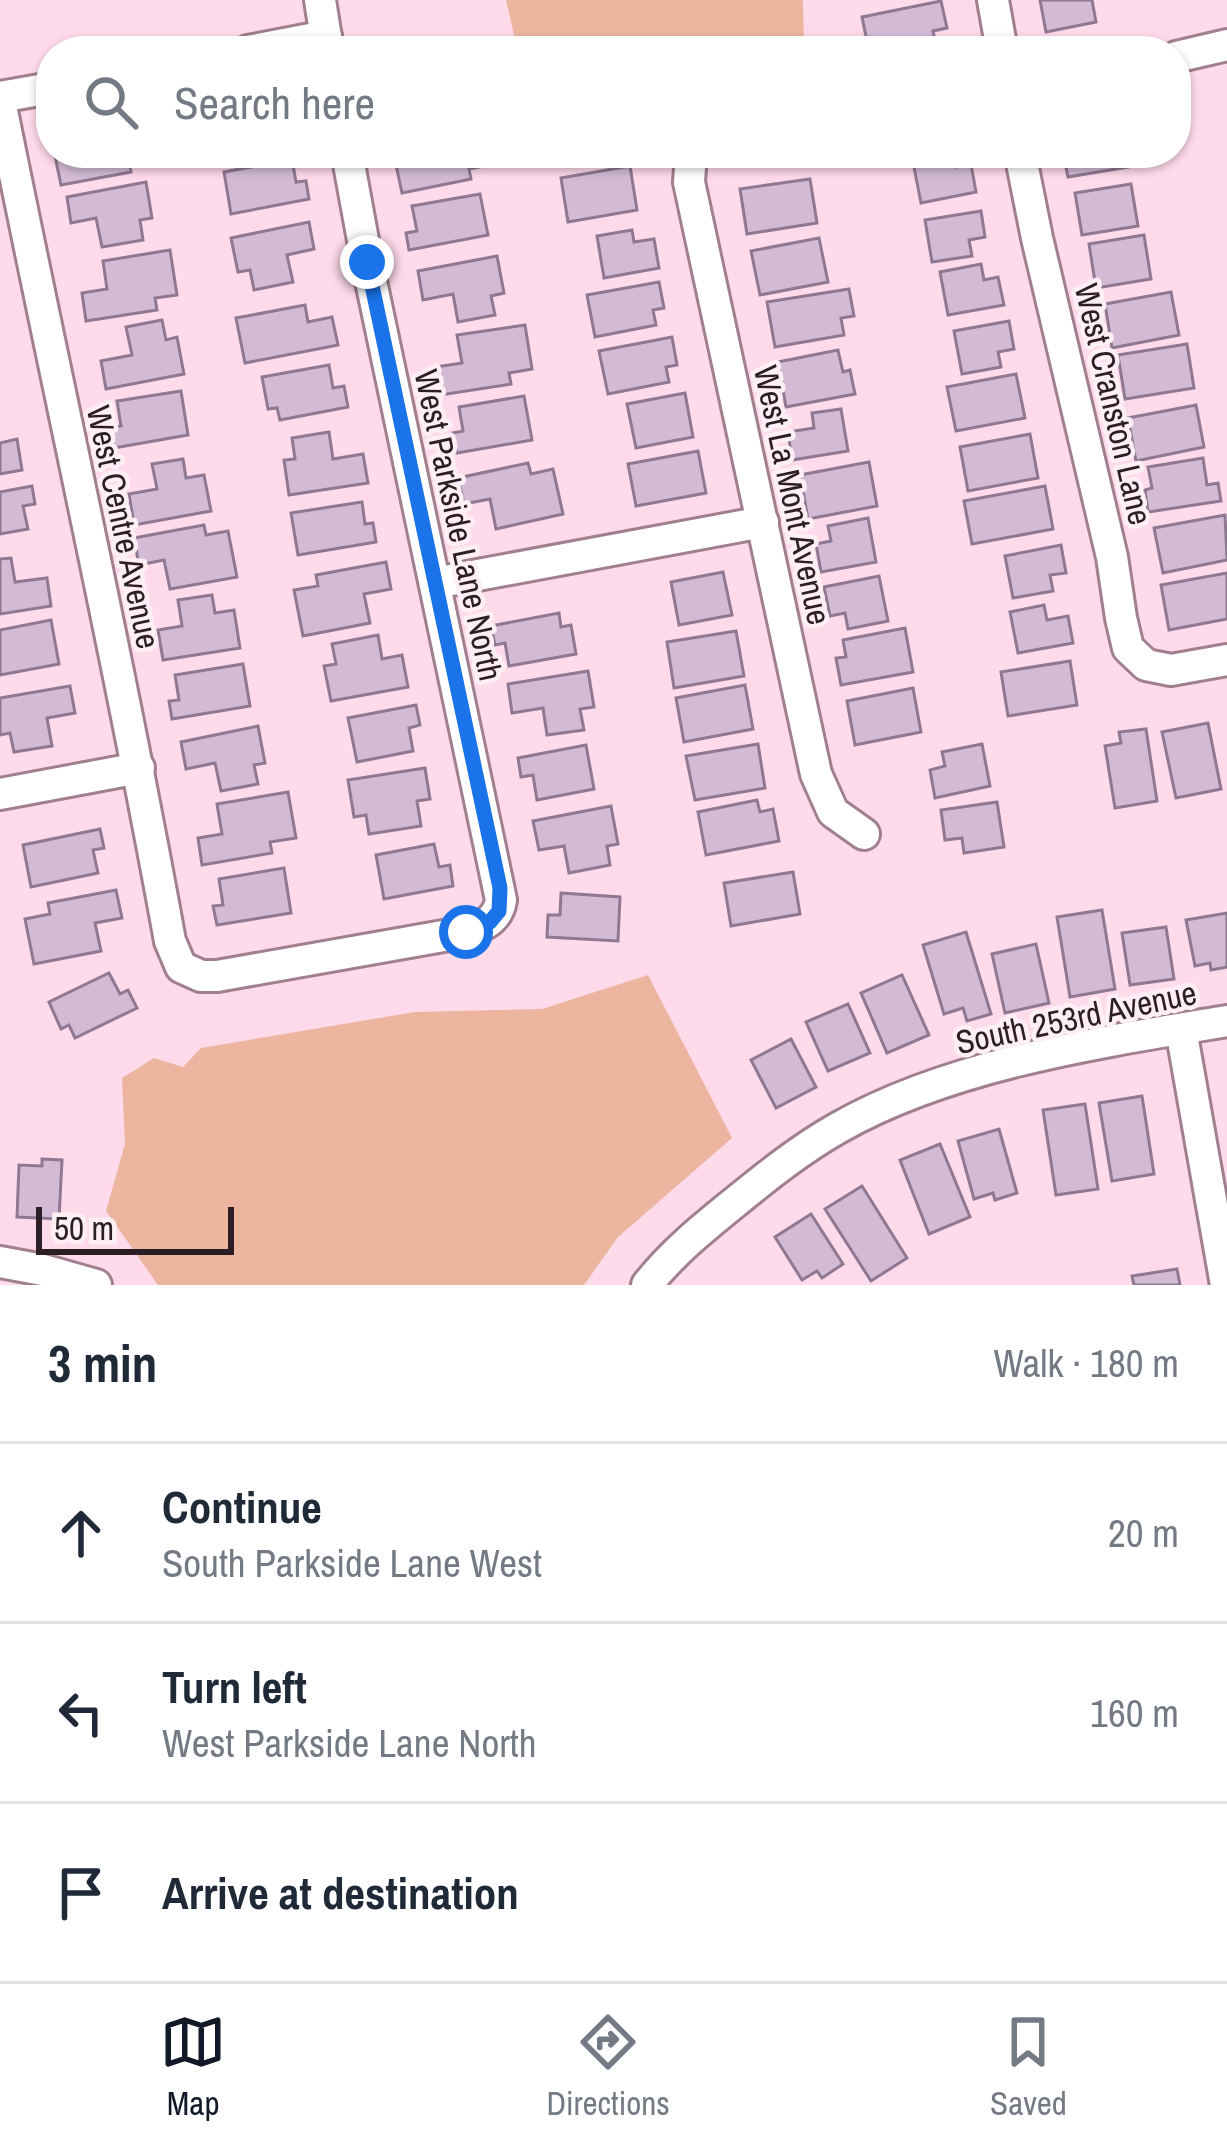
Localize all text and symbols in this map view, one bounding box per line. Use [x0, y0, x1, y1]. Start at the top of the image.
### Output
search box [36, 36, 1191, 168]
icon: search [78, 69, 144, 135]
text: Search here [174, 72, 375, 133]
route end [340, 235, 394, 289]
street label: West Cranston Lane [1065, 279, 1163, 529]
street label: West La Mont Avenue [744, 361, 842, 629]
street label: West Parkside Lane North [405, 365, 513, 685]
street label: West Centre Avenue [77, 401, 171, 653]
route start [439, 905, 493, 959]
street label: South 253rd Avenue [952, 970, 1200, 1064]
scale bar [36, 1201, 234, 1254]
text: 50 m [54, 1206, 114, 1250]
text: 3 min [48, 1329, 157, 1398]
text: Walk · 180 m [994, 1337, 1179, 1389]
text: Continue [162, 1476, 322, 1537]
icon: ahead [48, 1500, 114, 1566]
text: 20 m [1108, 1507, 1179, 1559]
text: South Parkside Lane West [162, 1537, 542, 1589]
text: Turn left [162, 1656, 307, 1717]
icon: left [48, 1680, 114, 1746]
text: 160 m [1090, 1687, 1179, 1739]
text: West Parkside Lane North [162, 1717, 537, 1769]
icon: arrive [48, 1860, 114, 1926]
text: Arrive at destination [162, 1862, 519, 1923]
tab: Map [160, 2009, 226, 2125]
tab: Directions [546, 2009, 670, 2125]
tab: Saved [990, 2009, 1067, 2125]

